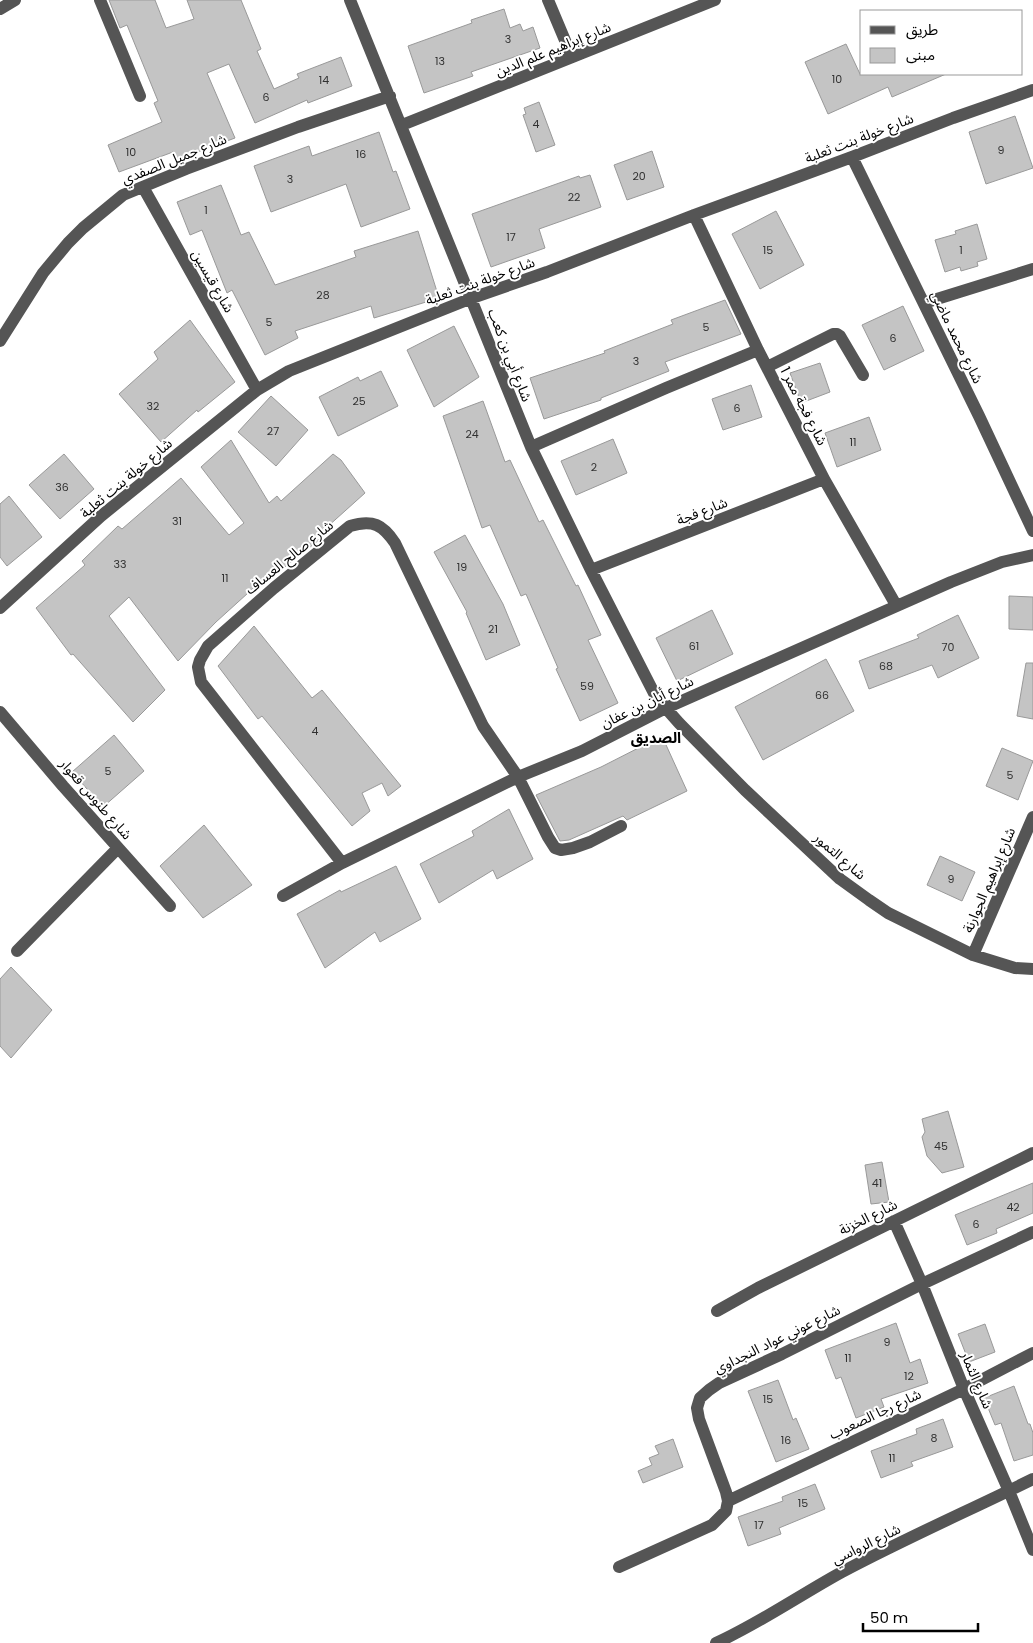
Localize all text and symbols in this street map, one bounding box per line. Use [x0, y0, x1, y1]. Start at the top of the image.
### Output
legend [860, 10, 1023, 75]
street label: شارع إبراهيم علم الدين [492, 17, 614, 82]
text: طريق [906, 19, 938, 40]
house number: 3 [505, 31, 511, 47]
text: مبنى [906, 44, 935, 65]
house number: 13 [435, 53, 445, 69]
house number: 10 [832, 71, 842, 87]
house number: 14 [319, 72, 329, 88]
house number: 6 [263, 89, 270, 105]
street label: شارع خولة بنت ثعلبة [802, 108, 917, 169]
house number: 4 [533, 116, 540, 132]
street label: شارع جميل الصفدي [118, 129, 230, 190]
house number: 9 [998, 142, 1005, 158]
house number: 10 [126, 144, 136, 160]
house number: 16 [356, 146, 366, 162]
house number: 20 [632, 168, 646, 184]
house number: 3 [287, 171, 293, 187]
house number: 22 [568, 189, 580, 205]
house number: 1 [204, 202, 208, 218]
house number: 17 [506, 229, 516, 245]
house number: 15 [763, 242, 773, 258]
house number: 1 [959, 242, 963, 258]
street label: شارع قيسين [186, 246, 239, 317]
street label: شارع خولة بنت ثعلبة [423, 252, 538, 311]
house number: 28 [316, 287, 330, 303]
street label: شارع محمد ماضي [925, 287, 988, 387]
street label: شارع أبي بن كعب [482, 306, 537, 405]
house number: 5 [266, 314, 273, 330]
house number: 5 [703, 319, 710, 335]
house number: 6 [890, 330, 897, 346]
house number: 3 [633, 353, 639, 369]
street label: شارع فجة ممر 1 [775, 363, 832, 449]
house number: 25 [352, 393, 366, 409]
house number: 32 [147, 398, 159, 414]
house number: 6 [734, 400, 741, 416]
house number: 27 [267, 423, 279, 439]
house number: 24 [465, 426, 479, 442]
street label: شارع خولة بنت ثعلبة [76, 433, 177, 523]
house number: 11 [849, 434, 857, 450]
house number: 2 [591, 459, 597, 475]
house number: 36 [55, 479, 69, 495]
street label: شارع فجة [674, 492, 731, 531]
house number: 31 [172, 513, 182, 529]
street label: شارع صالح العساف [241, 515, 338, 600]
house number: 33 [114, 556, 126, 572]
house number: 19 [457, 559, 467, 575]
house number: 11 [221, 570, 229, 586]
house number: 21 [488, 621, 498, 637]
house number: 61 [689, 638, 699, 654]
house number: 70 [942, 639, 955, 655]
house number: 68 [879, 658, 893, 674]
street label: شارع أبان بن عفان [597, 671, 697, 734]
house number: 59 [580, 678, 594, 694]
house number: 66 [815, 687, 829, 703]
house number: 4 [312, 723, 319, 739]
district label: الصديق [631, 727, 681, 748]
street label: شارع طنوس قعوار [54, 753, 137, 844]
house number: 5 [105, 763, 112, 779]
house number: 5 [1007, 767, 1014, 783]
street label: شارع إبراهيم الجوارنة [958, 824, 1021, 936]
street label: شارع التمور [808, 827, 870, 885]
house number: 9 [948, 871, 955, 887]
house number: 45 [934, 1138, 948, 1154]
house number: 41 [872, 1175, 882, 1191]
street label: شارع الخزنة [835, 1194, 901, 1241]
house number: 42 [1006, 1199, 1020, 1215]
house number: 6 [973, 1216, 980, 1232]
street label: شارع عوني عواد النجداوي [710, 1300, 844, 1379]
house number: 9 [884, 1334, 891, 1350]
street label: شارع الثمار [955, 1347, 998, 1412]
house number: 11 [844, 1350, 852, 1366]
house number: 12 [904, 1368, 914, 1384]
street label: شارع رجا الصعوب [826, 1384, 925, 1445]
house number: 15 [763, 1391, 773, 1407]
house number: 8 [931, 1430, 938, 1446]
house number: 16 [781, 1432, 791, 1448]
house number: 11 [888, 1450, 896, 1466]
house number: 15 [798, 1495, 808, 1511]
house number: 17 [754, 1517, 764, 1533]
street label: شارع الرواسي [828, 1519, 904, 1570]
scale bar [863, 1600, 978, 1632]
text: 50 m [870, 1607, 908, 1628]

